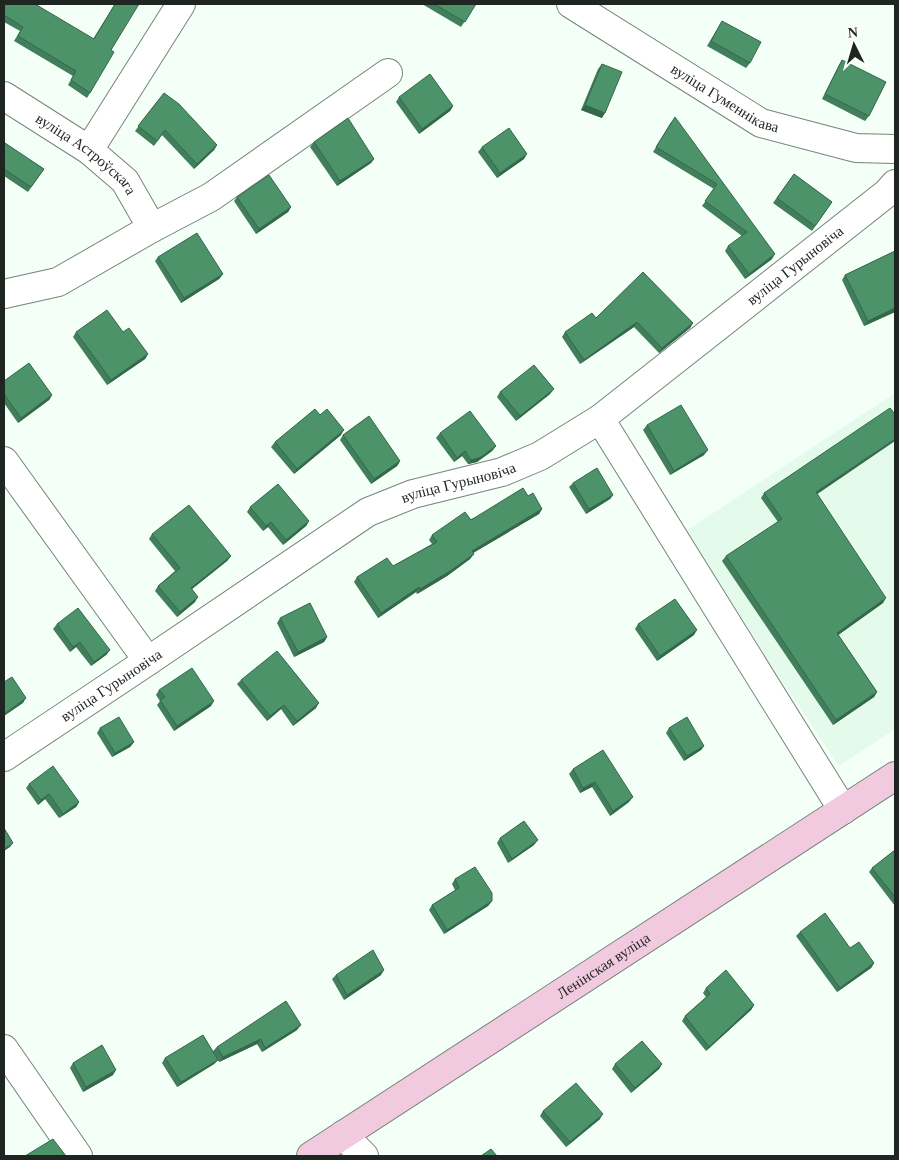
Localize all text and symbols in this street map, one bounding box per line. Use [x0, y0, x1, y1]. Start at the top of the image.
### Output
north arrow [829, 20, 879, 70]
text: N [847, 25, 859, 40]
street label: вуліца Гуменнікава [668, 61, 781, 135]
street label: вуліца Астроўскага [33, 110, 139, 198]
street label: вуліца Гурыновіча [744, 222, 847, 308]
street label: вуліца Гурыновіча [399, 459, 518, 506]
street label: вуліца Гурыновіча [58, 646, 165, 725]
street label: Ленінская вуліца [554, 929, 653, 1002]

